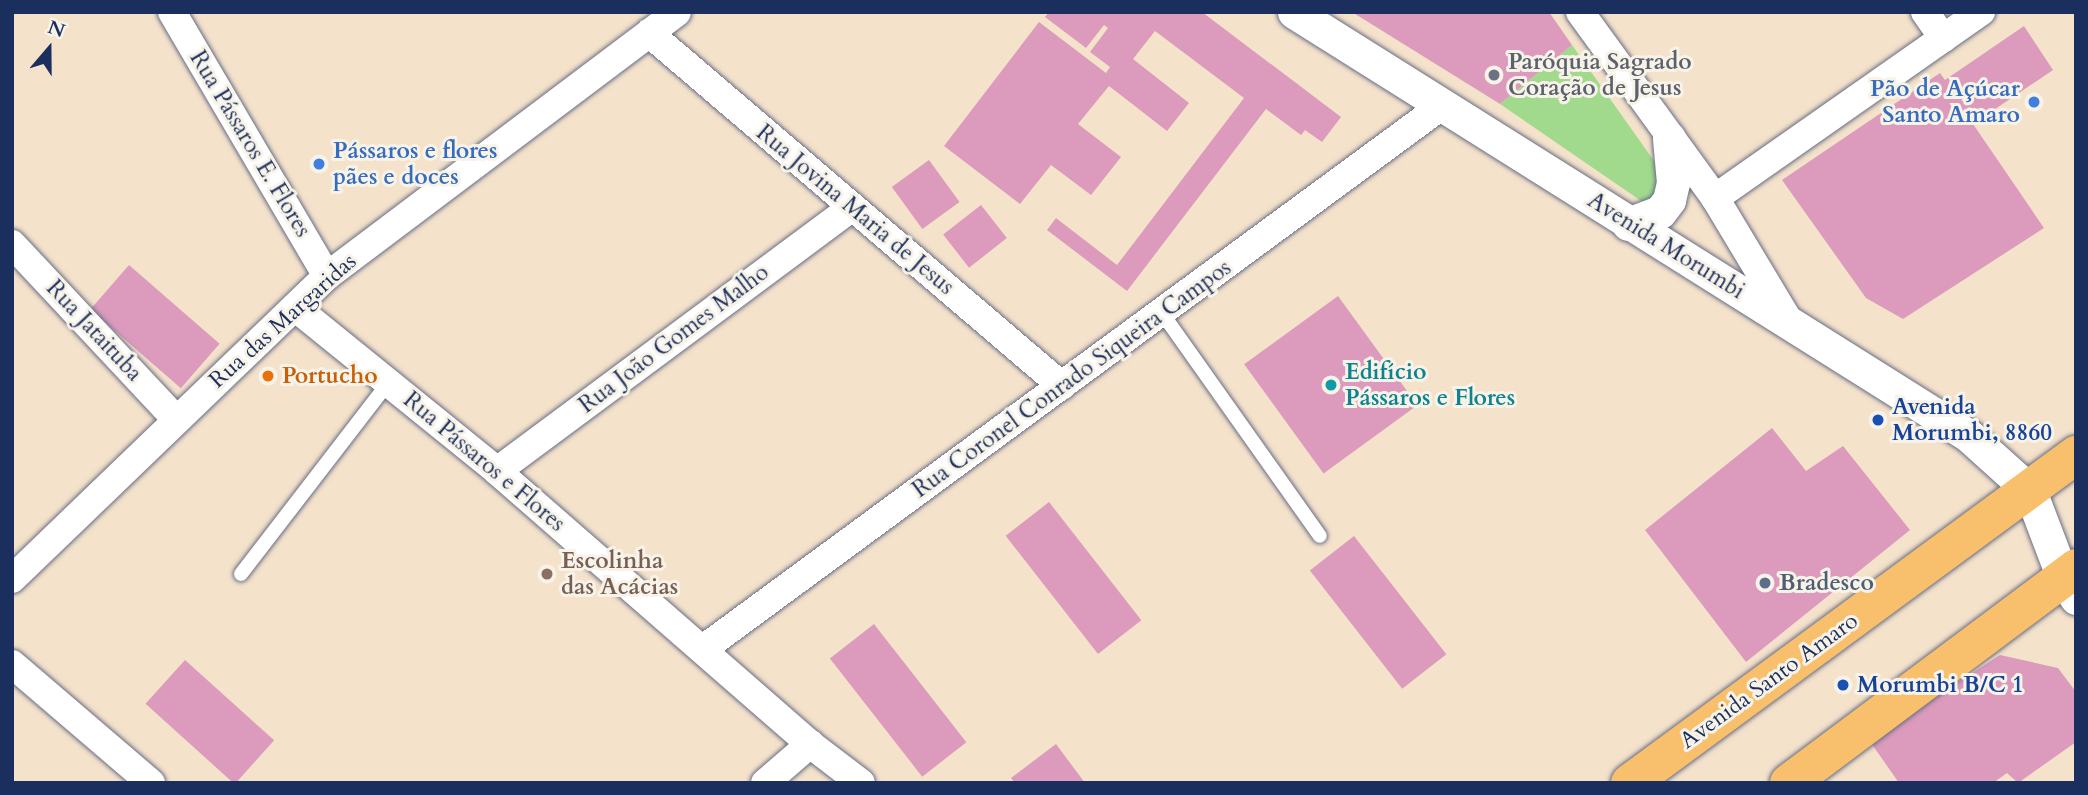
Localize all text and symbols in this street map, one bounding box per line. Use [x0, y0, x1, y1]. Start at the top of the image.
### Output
north arrow [14, 14, 84, 84]
text: N [44, 14, 68, 44]
street label: Rua Pássaros E. Flores [183, 46, 317, 242]
place label: Paróquia Sagrado Coração de Jesus [1508, 48, 1692, 102]
marker: Paróquia Sagrado Coração de Jesus [1486, 67, 1502, 83]
place label: Pão de Açúcar Santo Amaro [1870, 75, 2020, 129]
marker: Pão de Açúcar Santo Amaro [2026, 94, 2042, 110]
street label: Rua Jovina Maria de Jesus [750, 119, 960, 301]
place label: Pássaros e flores pães e doces [333, 137, 497, 191]
marker: Pássaros e flores pães e doces [311, 156, 327, 172]
street label: Avenida Morumbi [1582, 187, 1750, 305]
street label: Rua das Margaridas [204, 248, 362, 394]
street label: Rua Coronel Conrado Siqueira Campos [907, 254, 1237, 504]
street label: Rua João Gomes Malho [574, 259, 774, 419]
street label: Rua Jataituba [40, 275, 148, 387]
place label: Edifício Pássaros e Flores [1345, 358, 1515, 412]
place label: Portucho [282, 362, 378, 390]
marker: Portucho [260, 368, 276, 384]
marker: Edifício Pássaros e Flores [1323, 377, 1339, 393]
street label: Rua Pássaros e Flores [397, 386, 571, 538]
place label: Avenida Morumbi, 8860 [1892, 393, 2052, 447]
marker: Avenida Morumbi, 8860 [1870, 412, 1886, 428]
place label: Escolinha das Acácias [561, 547, 678, 601]
marker: Escolinha das Acácias [539, 566, 555, 582]
place label: Bradesco [1779, 569, 1874, 597]
marker: Bradesco [1757, 575, 1773, 591]
street label: Avenida Santo Amaro [1675, 607, 1863, 755]
place label: Morumbi B/C 1 [1857, 671, 2024, 699]
marker: Morumbi B/C 1 [1835, 677, 1851, 693]

